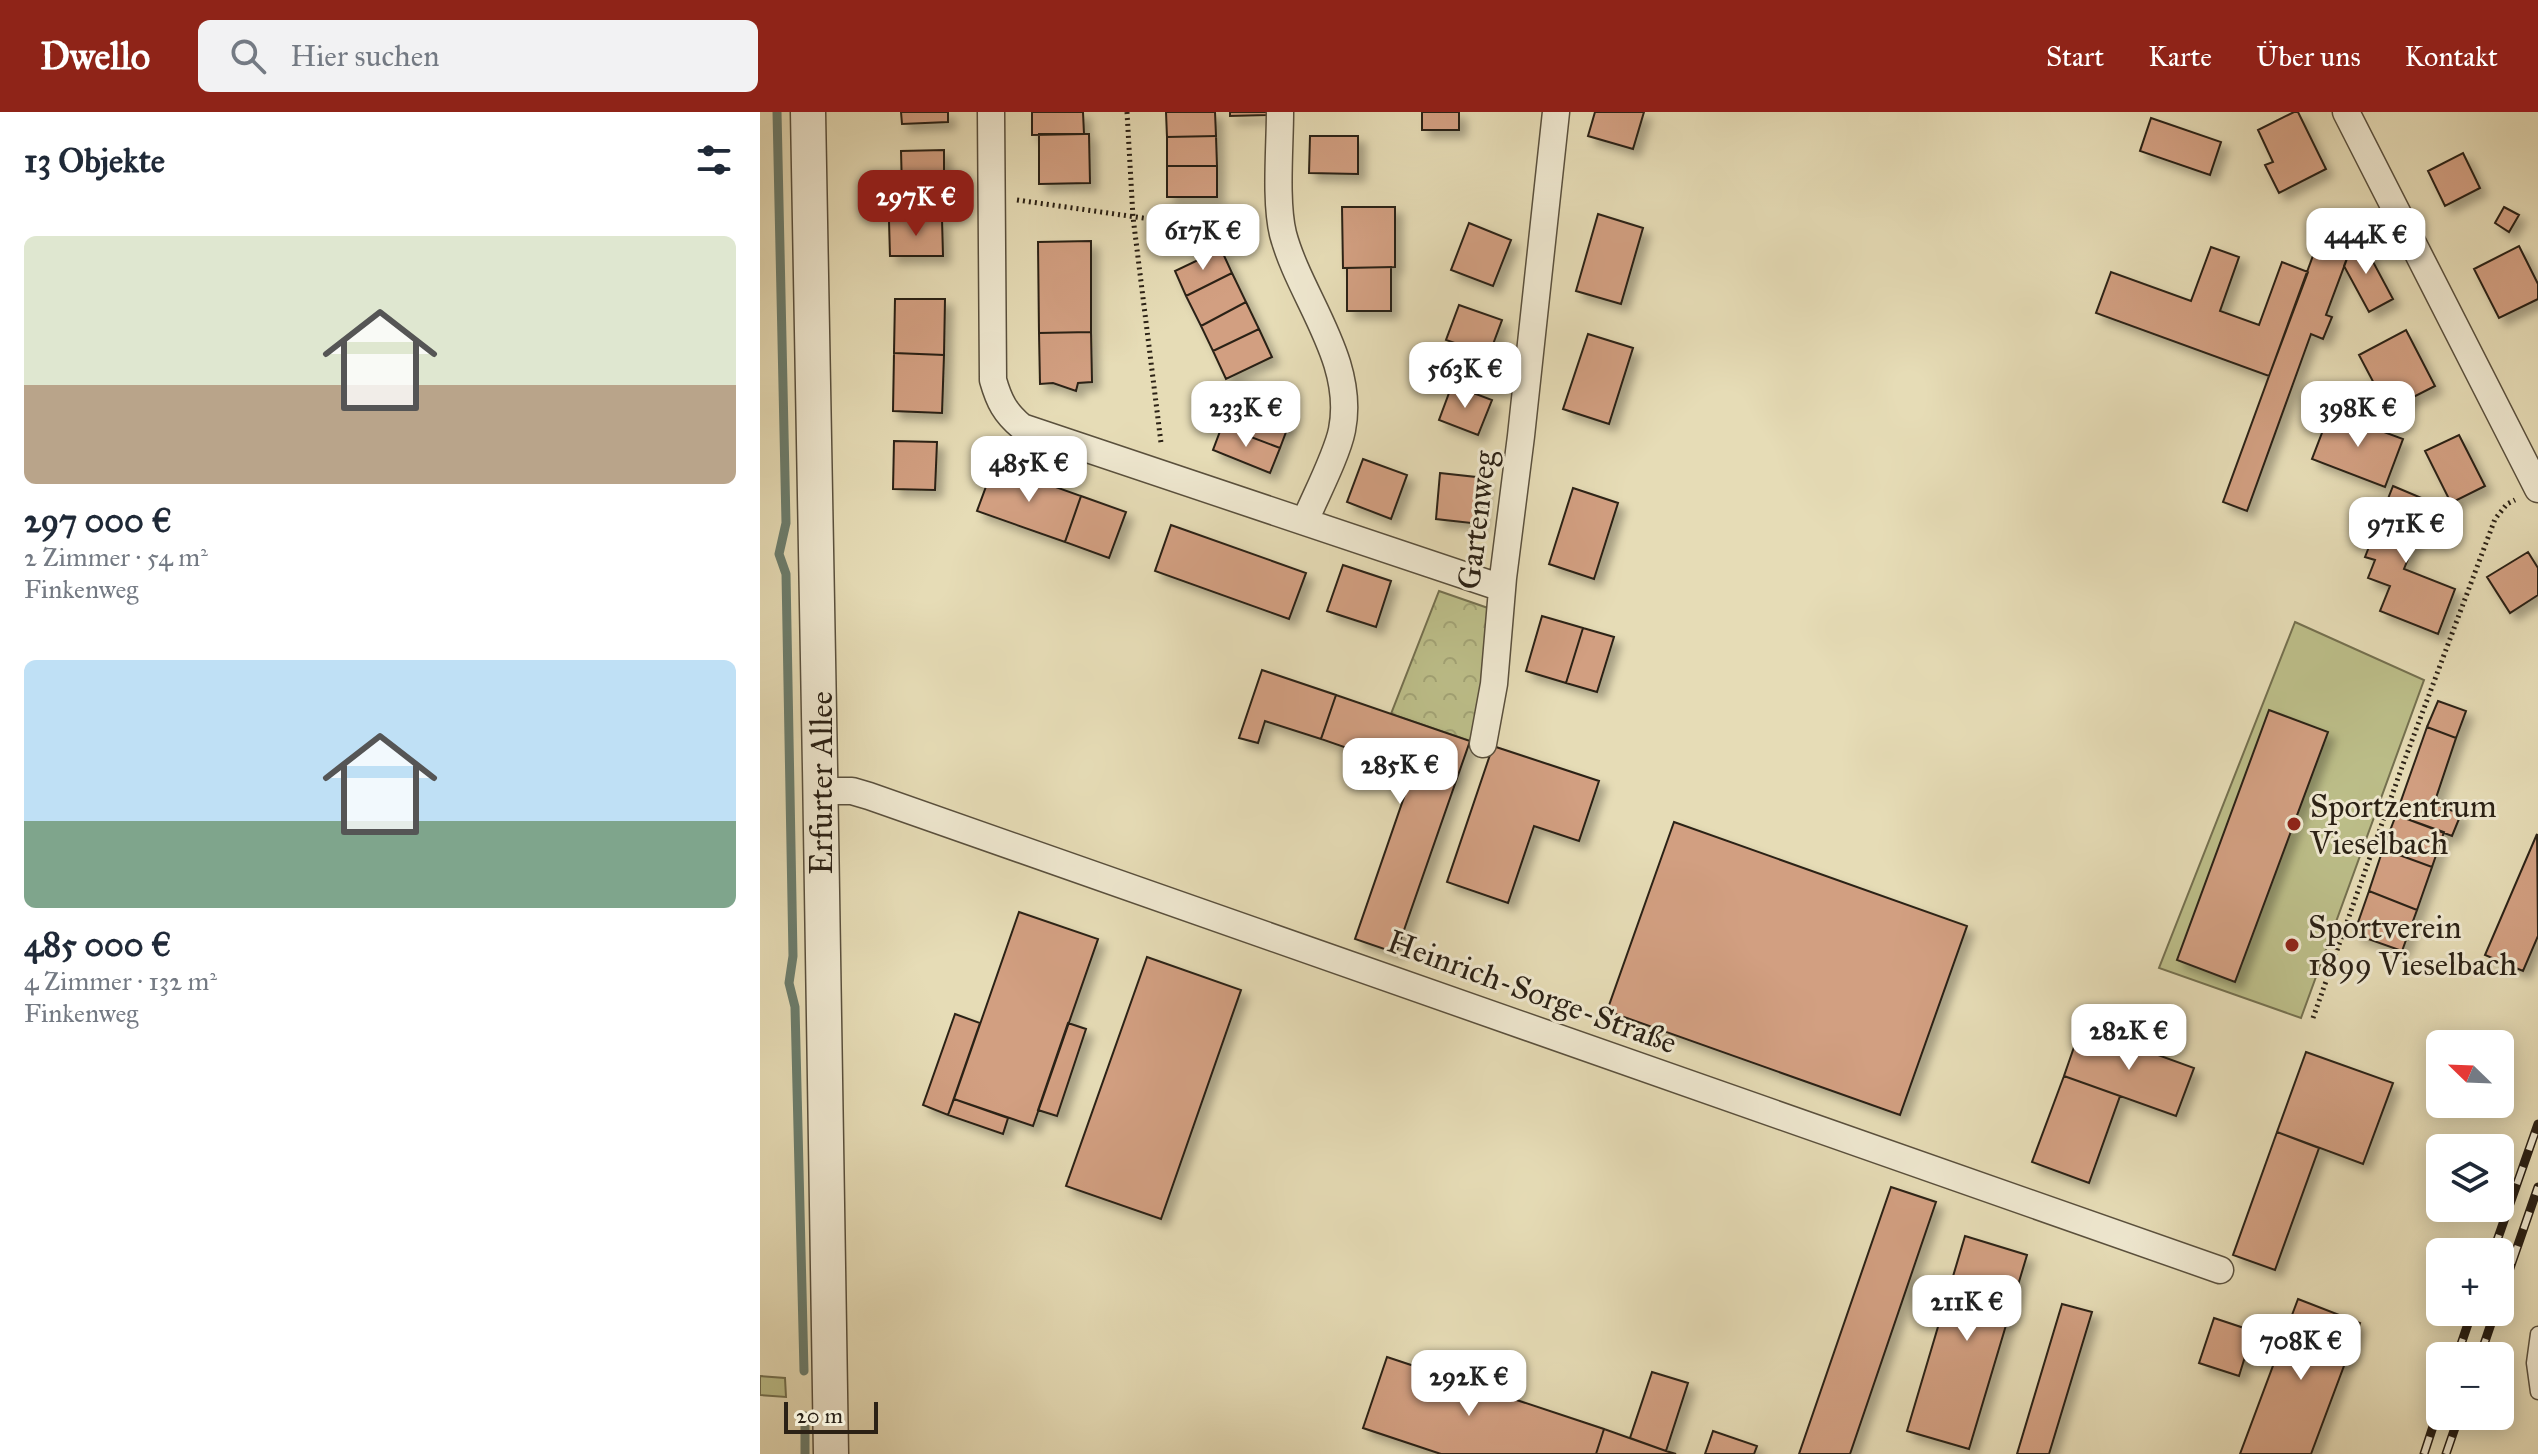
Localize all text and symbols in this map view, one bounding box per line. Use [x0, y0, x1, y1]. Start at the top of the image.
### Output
search box [198, 20, 758, 92]
text: Dwello [40, 33, 150, 79]
icon: search [226, 34, 270, 78]
text: Hier suchen [290, 38, 439, 74]
text: Start [2046, 39, 2104, 74]
text: Karte [2148, 39, 2212, 74]
text: Über uns [2256, 39, 2361, 74]
text: Kontakt [2405, 39, 2498, 74]
icon: filters [692, 138, 736, 182]
text: 13 Objekte [24, 140, 165, 181]
pin: 297K € [851, 170, 981, 238]
text: 297K € [876, 180, 956, 212]
pin: 617K € [1138, 204, 1268, 272]
pin: 444K € [2301, 208, 2431, 276]
text: 617K € [1164, 214, 1242, 246]
text: 444K € [2324, 218, 2408, 250]
icon: home [308, 288, 452, 432]
pin: 563K € [1400, 342, 1530, 410]
text: 563K € [1427, 352, 1503, 384]
pin: 233K € [1181, 381, 1311, 449]
pin: 398K € [2293, 381, 2423, 449]
text: 233K € [1209, 391, 1283, 423]
text: 398K € [2319, 391, 2397, 423]
pin: 485K € [964, 436, 1094, 504]
text: 485K € [989, 446, 1069, 478]
street label: Gartenweg [1449, 447, 1505, 592]
pin: 971K € [2341, 497, 2471, 565]
text: 297 000 € [24, 500, 172, 541]
text: 971K € [2367, 507, 2445, 539]
text: 2 Zimmer · 54 m² [24, 541, 208, 573]
text: Finkenweg [24, 573, 138, 605]
street label: Erfurter Allee [802, 691, 841, 875]
icon: home [308, 712, 452, 856]
pin: 285K € [1335, 738, 1465, 806]
text: 285K € [1361, 748, 1439, 780]
place label: Sportzentrum Vieselbach [2309, 787, 2497, 863]
marker: Sportzentrum Vieselbach [2285, 815, 2303, 833]
place label: Sportverein 1899 Vieselbach [2308, 908, 2517, 984]
street label: Heinrich-Sorge-Straße [1382, 922, 1682, 1062]
text: 485 000 € [24, 924, 171, 965]
marker: Sportverein 1899 Vieselbach [2283, 936, 2301, 954]
text: 4 Zimmer · 132 m² [24, 965, 217, 997]
text: Finkenweg [24, 997, 138, 1029]
pin: 282K € [2064, 1004, 2194, 1072]
text: 282K € [2089, 1014, 2169, 1046]
north arrow [2426, 1030, 2514, 1118]
map controls [2426, 1030, 2514, 1430]
button: layers [2426, 1134, 2514, 1222]
button: + [2426, 1238, 2514, 1326]
pin: 211K € [1902, 1275, 2032, 1343]
text: 211K € [1930, 1285, 2004, 1317]
pin: 708K € [2236, 1314, 2366, 1382]
text: 708K € [2260, 1324, 2342, 1356]
button: − [2426, 1342, 2514, 1430]
pin: 292K € [1404, 1350, 1534, 1418]
text: 292K € [1429, 1360, 1509, 1392]
scale bar [784, 1398, 878, 1434]
text: 20 m [796, 1402, 843, 1429]

